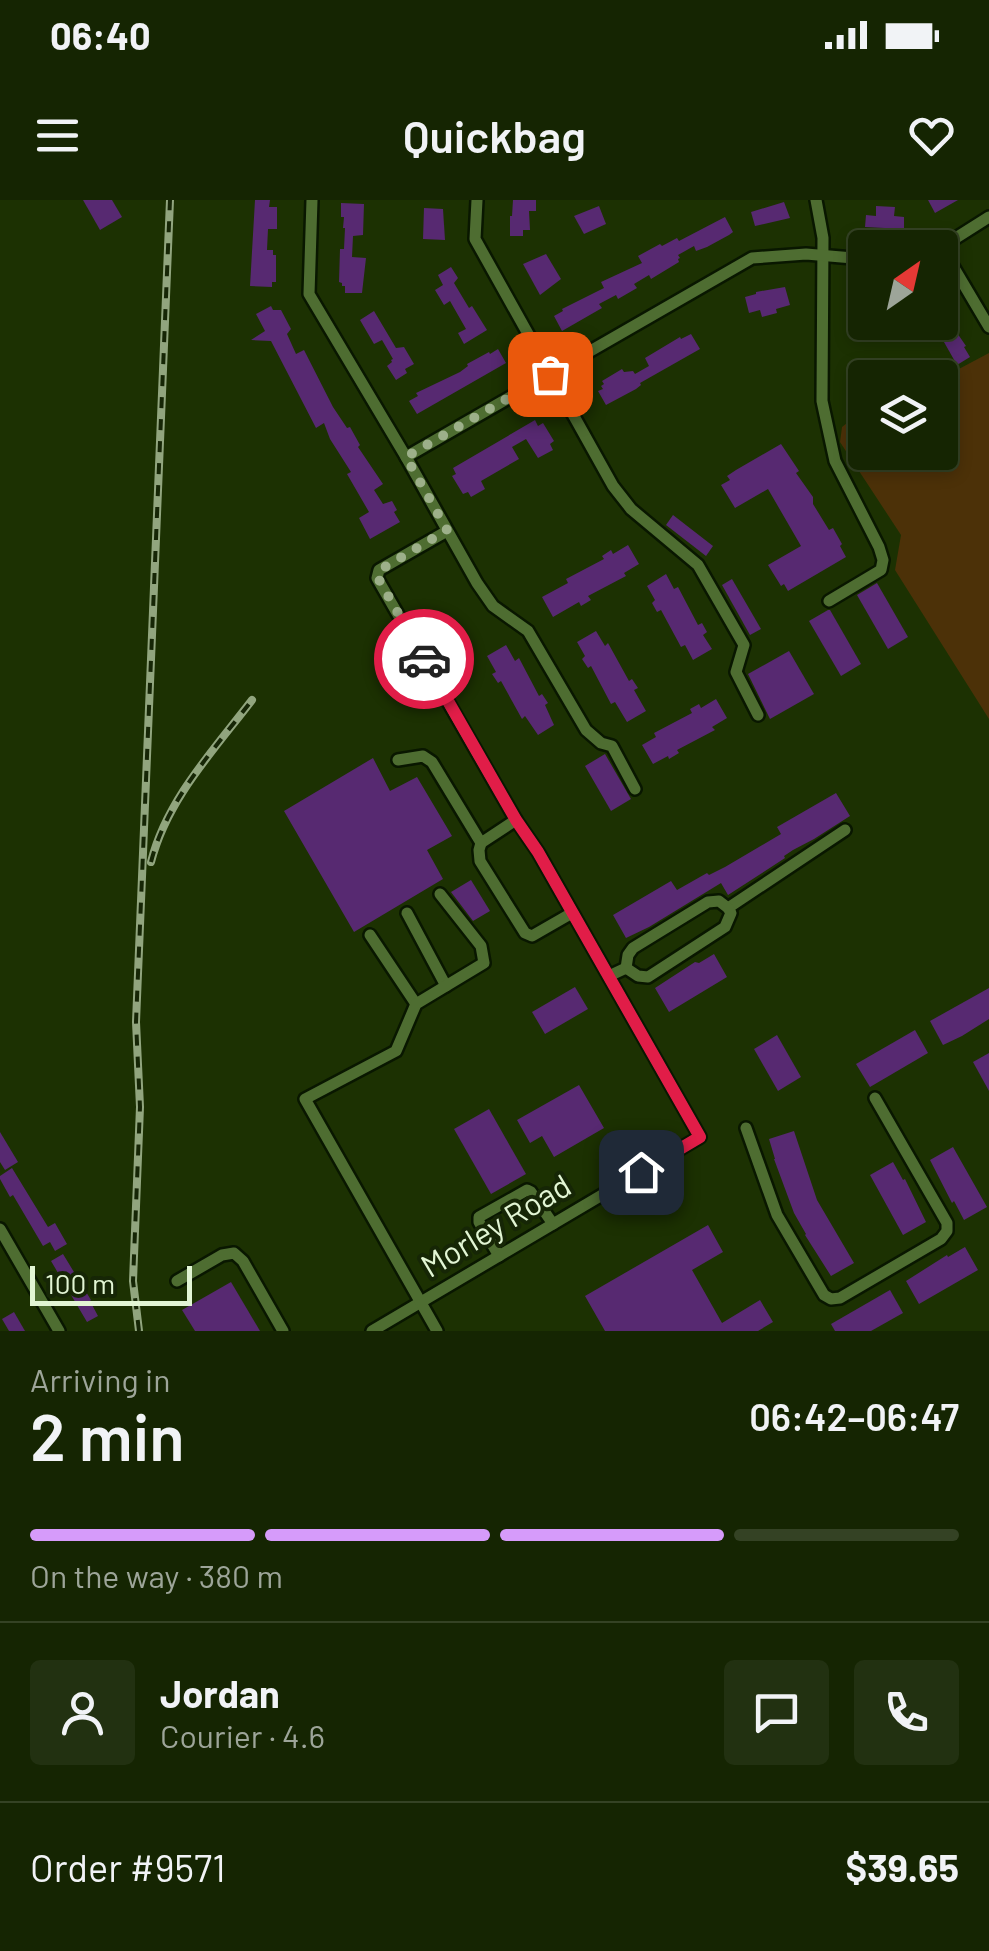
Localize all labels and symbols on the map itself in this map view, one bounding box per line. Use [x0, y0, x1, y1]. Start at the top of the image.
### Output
north arrow [848, 230, 958, 340]
pin [508, 332, 593, 417]
courier [374, 609, 474, 709]
pin [599, 1130, 684, 1215]
street label: Morley Road [413, 1165, 577, 1284]
scale bar [30, 1261, 192, 1306]

